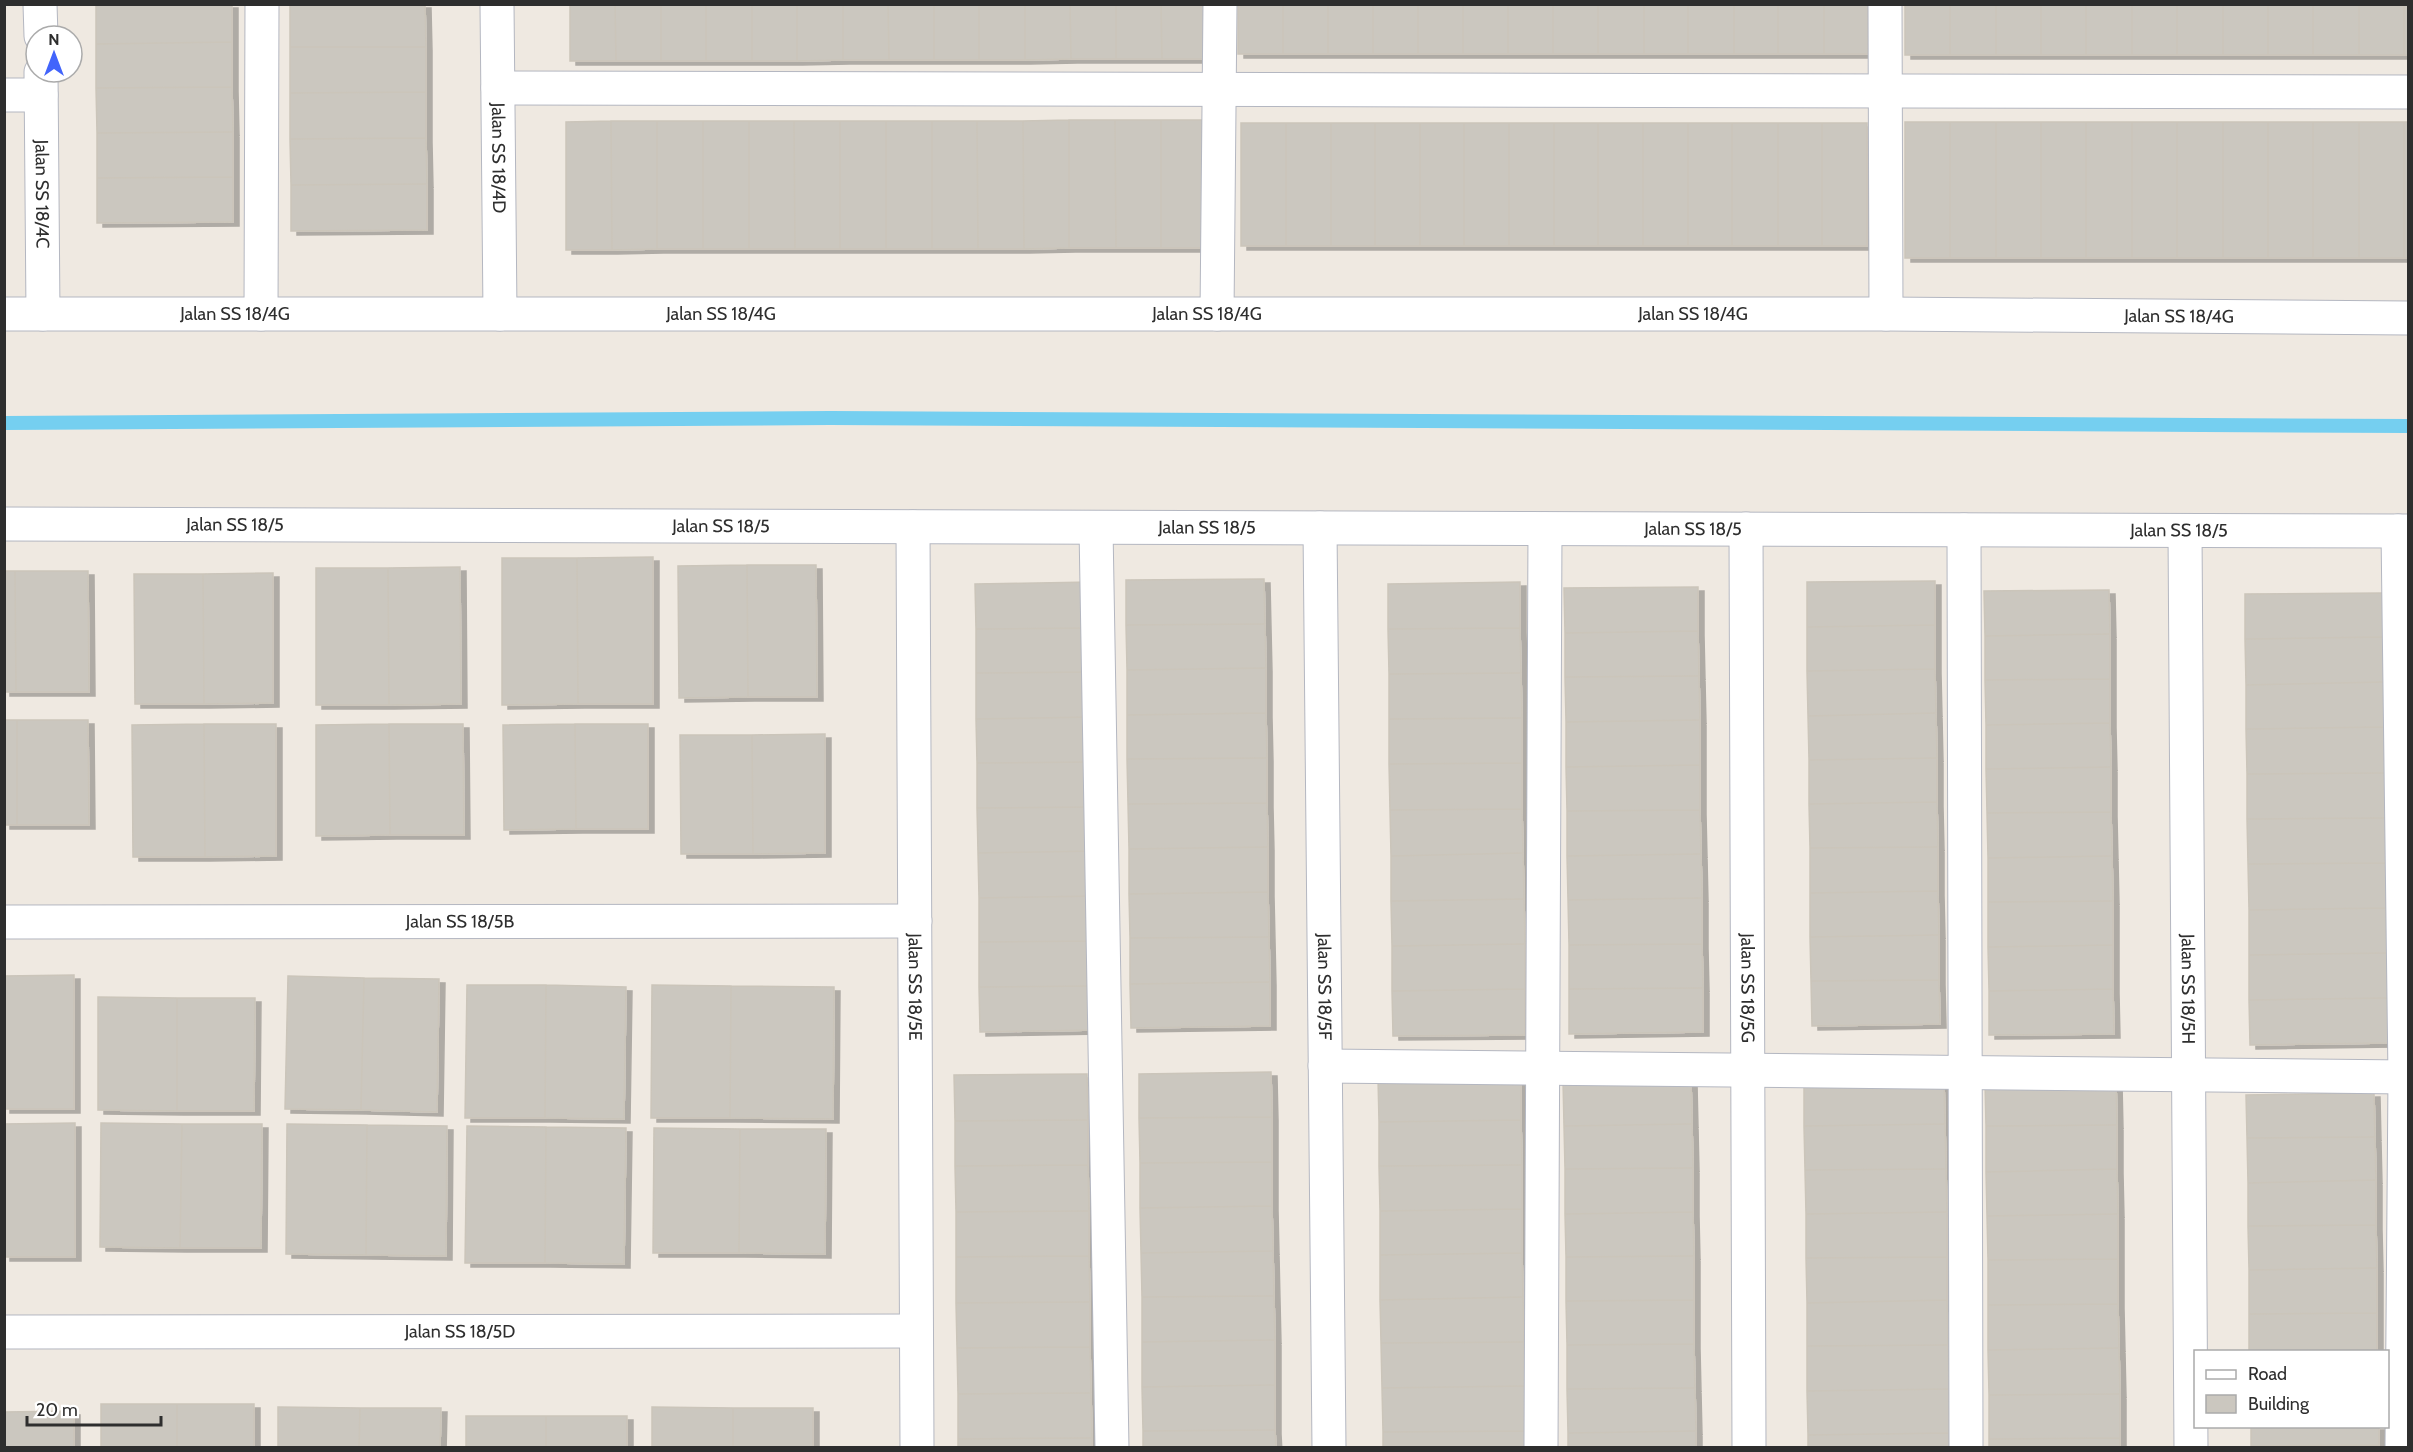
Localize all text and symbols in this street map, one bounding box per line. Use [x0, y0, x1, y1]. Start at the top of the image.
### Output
north arrow [24, 24, 84, 84]
text: N [48, 30, 60, 49]
street label: Jalan SS 18/4D [487, 102, 510, 213]
street label: Jalan SS 18/4C [31, 139, 53, 248]
street label: Jalan SS 18/4G [179, 303, 290, 325]
street label: Jalan SS 18/4G [665, 303, 776, 325]
street label: Jalan SS 18/4G [1151, 303, 1262, 325]
street label: Jalan SS 18/4G [1637, 303, 1748, 325]
street label: Jalan SS 18/4G [2123, 305, 2234, 328]
street label: Jalan SS 18/5 [185, 514, 284, 536]
street label: Jalan SS 18/5 [671, 515, 770, 537]
street label: Jalan SS 18/5 [1157, 516, 1256, 539]
street label: Jalan SS 18/5 [1643, 518, 1742, 540]
street label: Jalan SS 18/5 [2129, 519, 2228, 541]
street label: Jalan SS 18/5B [405, 910, 514, 933]
street label: Jalan SS 18/5E [904, 932, 926, 1041]
street label: Jalan SS 18/5F [1313, 932, 1336, 1041]
street label: Jalan SS 18/5G [1736, 932, 1759, 1043]
street label: Jalan SS 18/5H [2177, 933, 2199, 1044]
street label: Jalan SS 18/5D [404, 1320, 515, 1343]
legend [2194, 1350, 2389, 1428]
text: Road [2248, 1363, 2287, 1385]
scale bar [27, 1389, 160, 1427]
text: Building [2248, 1393, 2310, 1415]
text: 20 m [36, 1399, 78, 1421]

